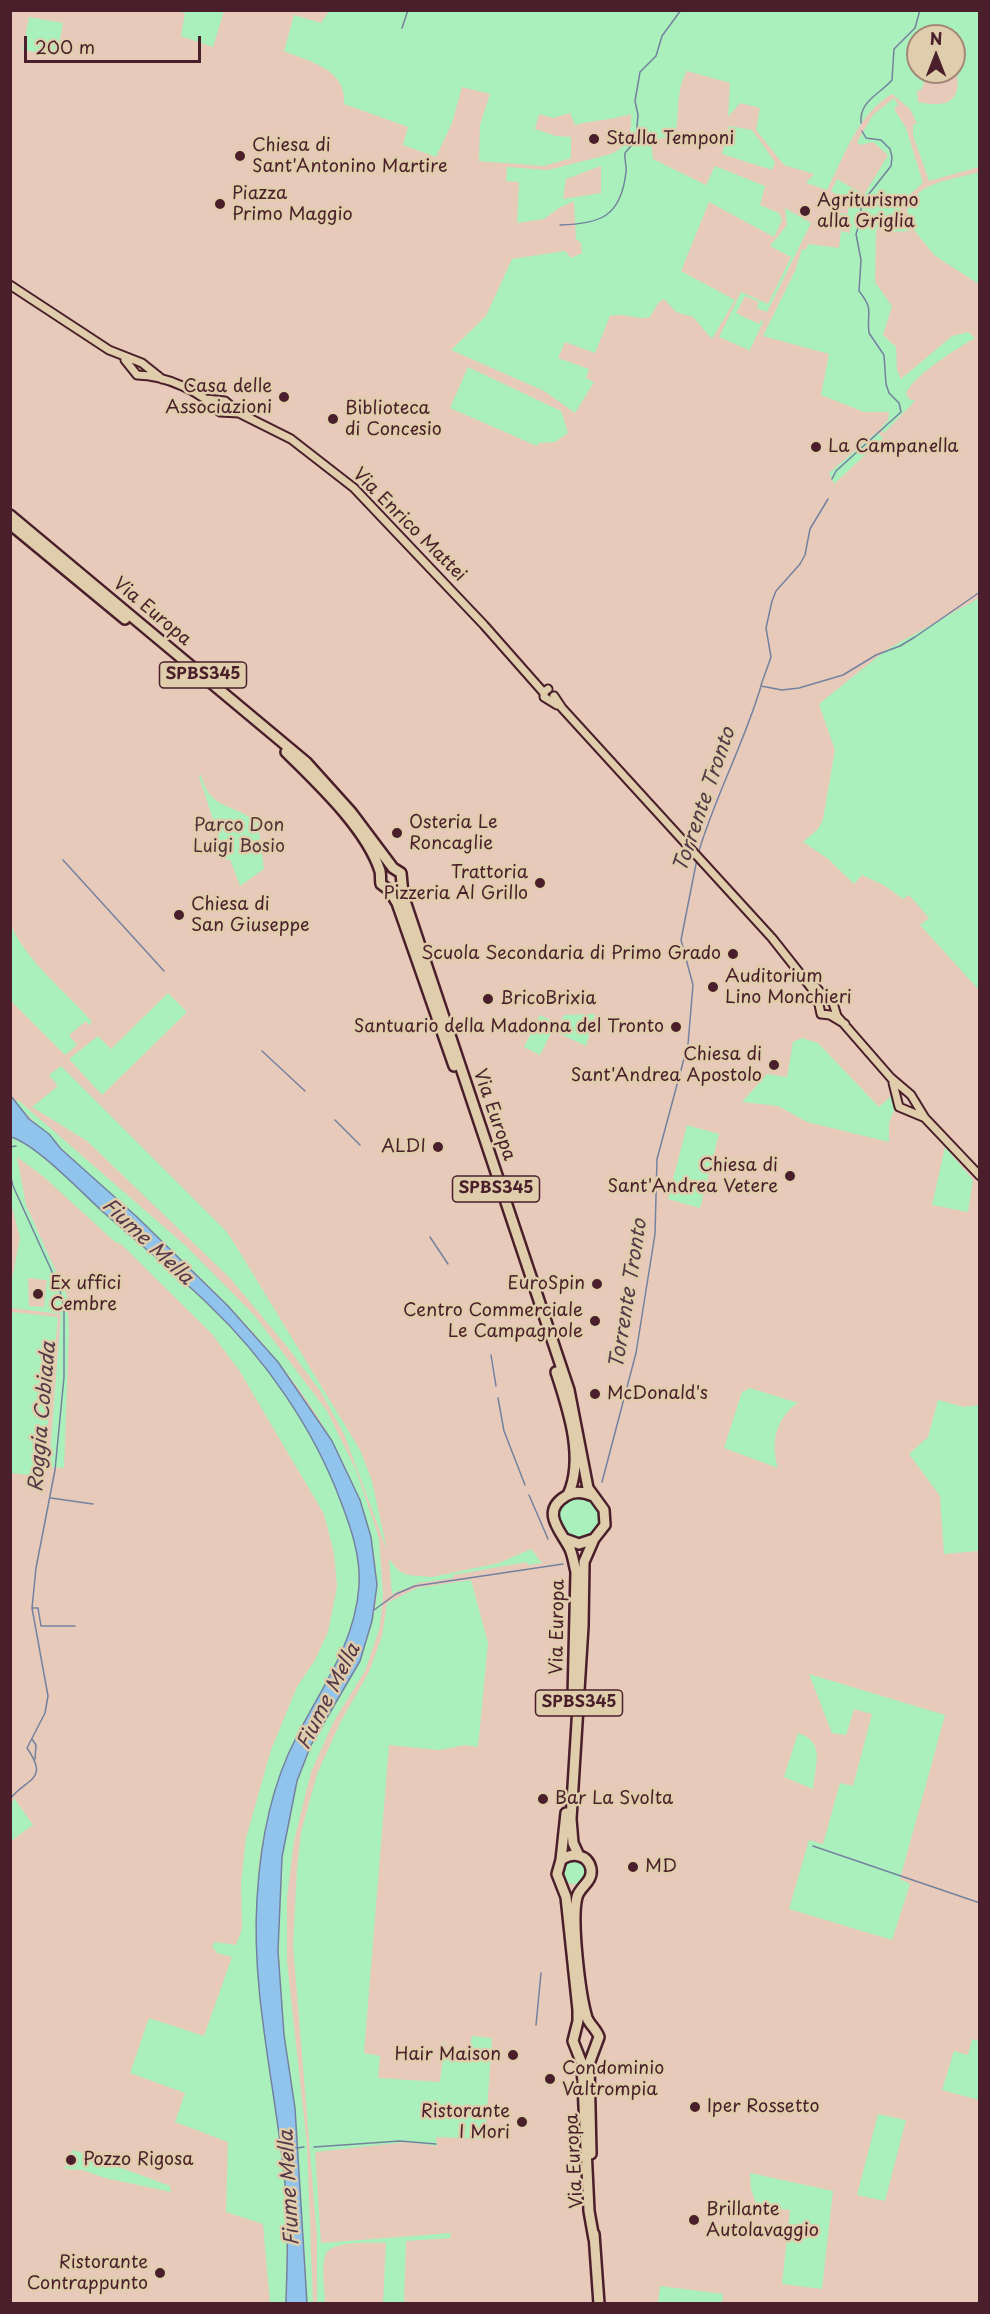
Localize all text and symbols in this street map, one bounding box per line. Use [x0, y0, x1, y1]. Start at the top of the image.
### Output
scale bar [27, 24, 204, 62]
north arrow [906, 24, 966, 84]
text: N [930, 26, 942, 50]
text: 200 m [35, 33, 95, 60]
place label: Stalla Temponi [606, 128, 734, 150]
marker: Stalla Temponi [587, 132, 601, 146]
place label: Chiesa di Sant'Antonino Martire [252, 135, 448, 178]
marker: Chiesa di Sant'Antonino Martire [233, 149, 247, 163]
place label: Piazza Primo Maggio [232, 183, 353, 226]
place label: Agriturismo alla Griglia [817, 190, 919, 232]
marker: Piazza Primo Maggio [213, 197, 227, 211]
marker: Agriturismo alla Griglia [798, 204, 812, 218]
place label: Casa delle Associazioni [165, 376, 272, 418]
marker: Casa delle Associazioni [277, 390, 291, 404]
place label: Biblioteca di Concesio [345, 398, 442, 440]
marker: Biblioteca di Concesio [326, 412, 340, 426]
place label: La Campanella [828, 436, 959, 458]
marker: La Campanella [809, 440, 823, 454]
street label: Via Enrico Mattei [348, 464, 470, 586]
street label: Via Europa [109, 573, 195, 651]
road number: SPBS345 [160, 662, 246, 688]
water label: Torrente Tronto [669, 725, 741, 875]
place label: Osteria Le Roncaglie [409, 812, 497, 854]
park label: Parco Don Luigi Bosio [193, 815, 285, 858]
marker: Osteria Le Roncaglie [390, 826, 404, 840]
place label: Trattoria Pizzeria Al Grillo [383, 862, 528, 904]
marker: Trattoria Pizzeria Al Grillo [533, 876, 547, 890]
place label: Chiesa di San Giuseppe [191, 894, 310, 936]
marker: Chiesa di San Giuseppe [172, 908, 186, 922]
place label: Scuola Secondaria di Primo Grado [421, 943, 721, 965]
marker: Scuola Secondaria di Primo Grado [726, 947, 740, 961]
place label: Auditorium Lino Monchieri [725, 966, 852, 1008]
marker: Auditorium Lino Monchieri [706, 980, 720, 994]
place label: BricoBrixia [500, 988, 596, 1010]
marker: BricoBrixia [481, 992, 495, 1006]
place label: Santuario della Madonna del Tronto [354, 1016, 664, 1038]
marker: Santuario della Madonna del Tronto [669, 1020, 683, 1034]
place label: Chiesa di Sant'Andrea Apostolo [571, 1044, 762, 1086]
marker: Chiesa di Sant'Andrea Apostolo [767, 1058, 781, 1072]
street label: Via Europa [468, 1066, 520, 1164]
place label: ALDI [381, 1136, 426, 1158]
marker: ALDI [431, 1140, 445, 1154]
place label: Chiesa di Sant'Andrea Vetere [607, 1155, 778, 1198]
marker: Chiesa di Sant'Andrea Vetere [783, 1169, 797, 1183]
road number: SPBS345 [452, 1176, 540, 1202]
water label: Fiume Mella [96, 1194, 198, 1290]
water label: Torrente Tronto [605, 1217, 653, 1371]
place label: Ex uffici Cembre [50, 1273, 121, 1316]
place label: EuroSpin [508, 1273, 585, 1295]
marker: EuroSpin [590, 1277, 604, 1291]
marker: Ex uffici Cembre [31, 1287, 45, 1301]
place label: Centro Commerciale Le Campagnole [403, 1300, 583, 1342]
marker: Centro Commerciale Le Campagnole [588, 1314, 602, 1328]
water label: Roggia Cobiada [24, 1341, 62, 1493]
place label: McDonald's [607, 1383, 708, 1405]
marker: McDonald's [588, 1387, 602, 1401]
street label: Via Europa [546, 1579, 570, 1675]
water label: Fiume Mella [292, 1640, 366, 1754]
road number: SPBS345 [536, 1690, 622, 1716]
place label: Bar La Svolta [555, 1788, 673, 1810]
marker: Bar La Svolta [536, 1792, 550, 1806]
place label: MD [645, 1856, 677, 1878]
marker: MD [626, 1860, 640, 1874]
place label: Hair Maison [394, 2044, 501, 2066]
marker: Hair Maison [506, 2048, 520, 2062]
place label: Condominio Valtrompia [562, 2058, 664, 2100]
marker: Condominio Valtrompia [543, 2072, 557, 2086]
place label: Iper Rossetto [707, 2096, 819, 2118]
marker: Iper Rossetto [688, 2100, 702, 2114]
place label: Ristorante I Mori [421, 2101, 510, 2144]
street label: Via Europa [562, 2113, 588, 2209]
marker: Ristorante I Mori [515, 2115, 529, 2129]
water label: Fiume Mella [275, 2130, 305, 2246]
place label: Pozzo Rigosa [83, 2149, 193, 2171]
marker: Pozzo Rigosa [64, 2153, 78, 2167]
place label: Brillante Autolavaggio [706, 2199, 819, 2242]
marker: Brillante Autolavaggio [687, 2213, 701, 2227]
place label: Ristorante Contrappunto [27, 2252, 148, 2294]
marker: Ristorante Contrappunto [153, 2266, 167, 2280]

